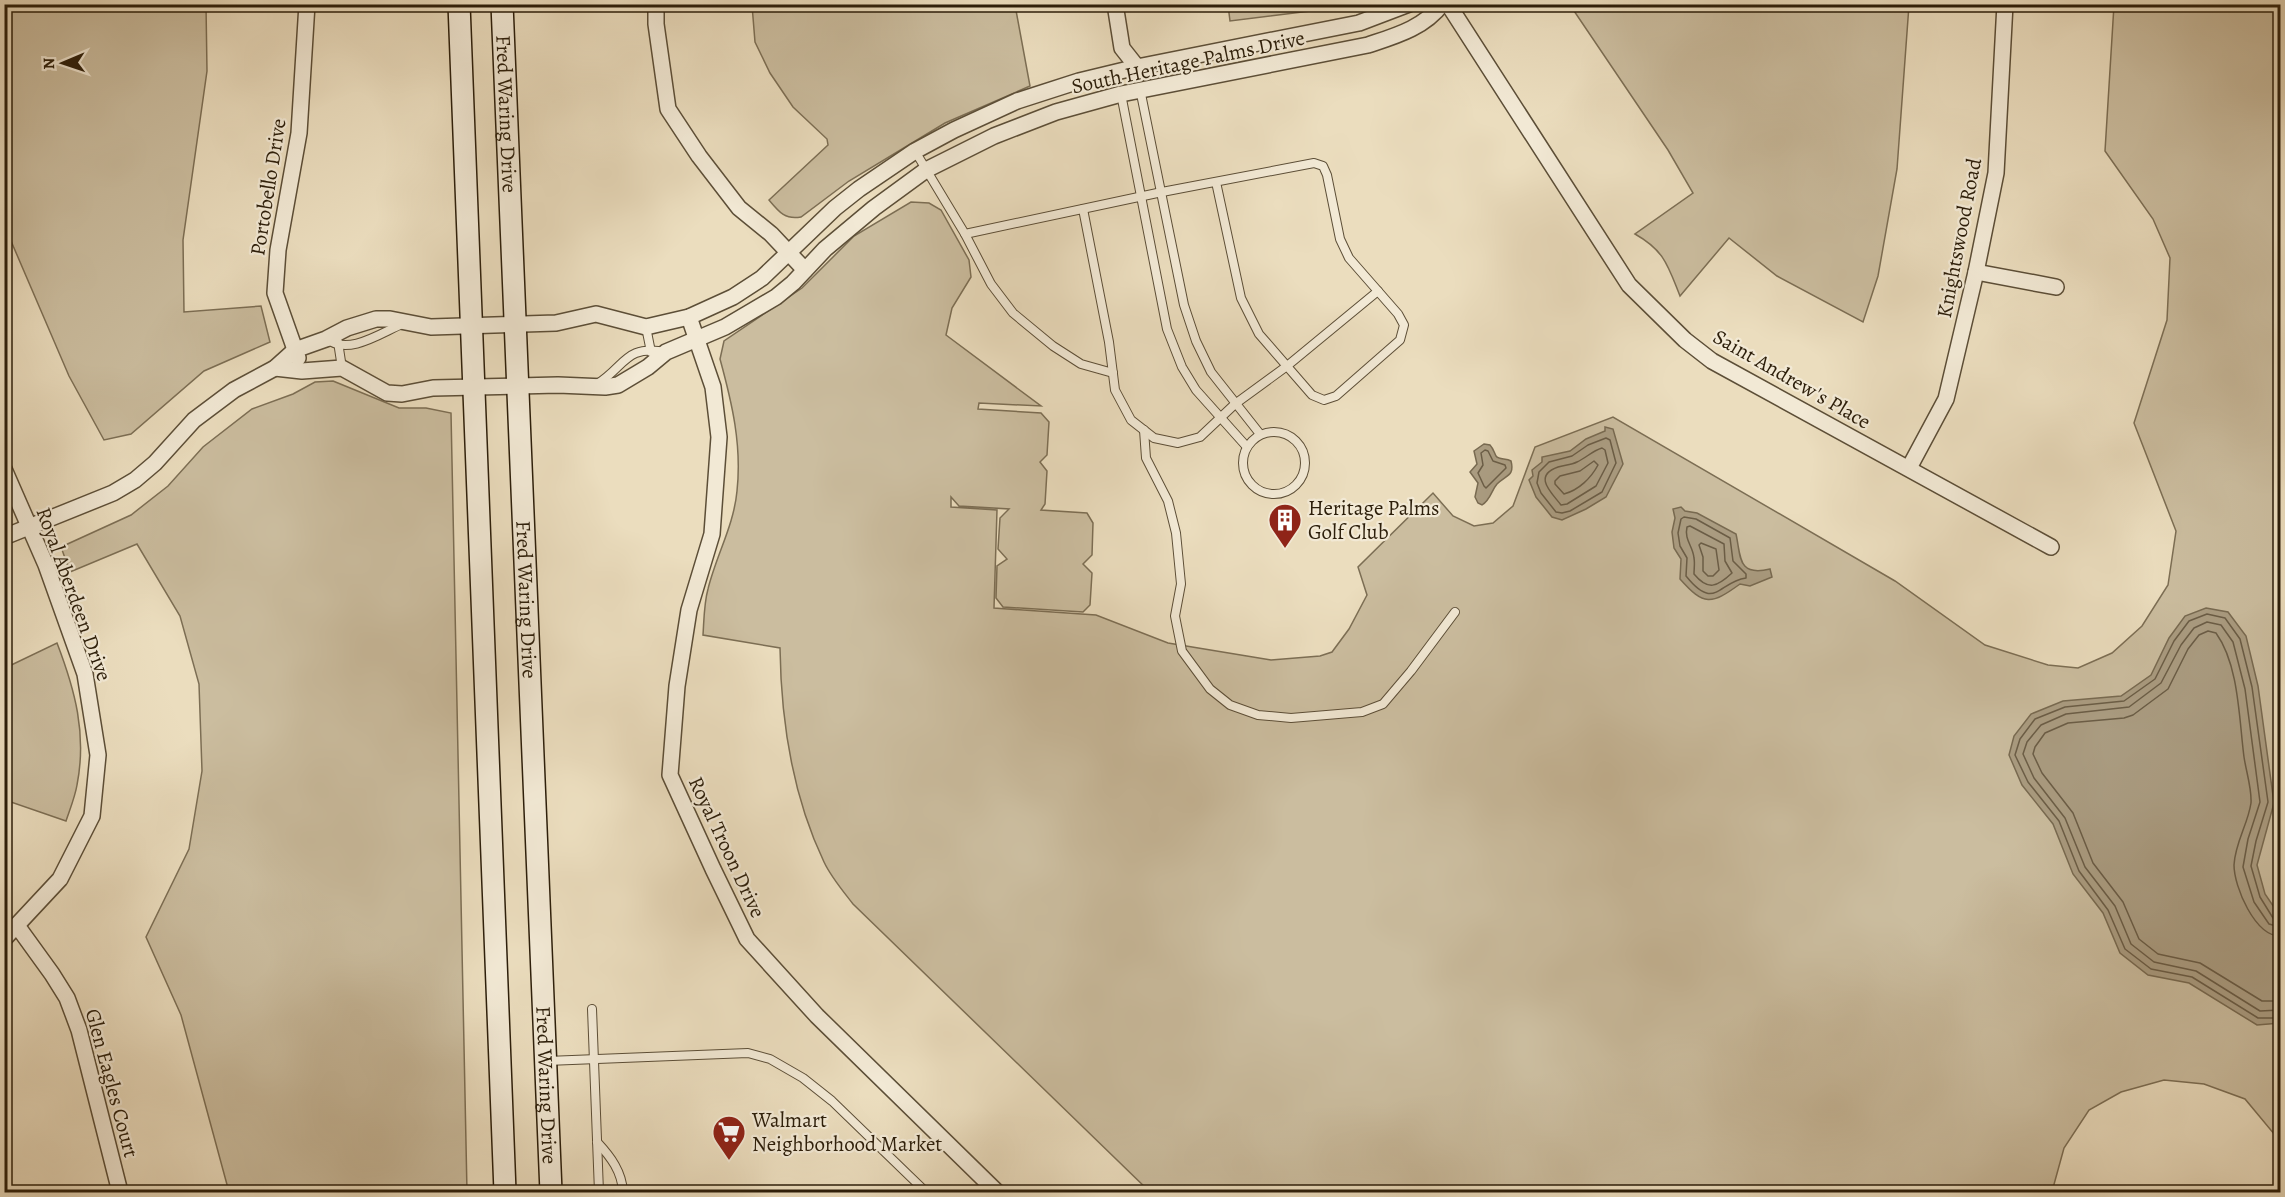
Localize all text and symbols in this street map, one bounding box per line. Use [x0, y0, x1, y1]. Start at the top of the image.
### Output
street label: South Heritage Palms Drive [1069, 24, 1307, 100]
north arrow [33, 33, 93, 93]
street label: Fred Waring Drive [489, 34, 524, 193]
text: N [38, 57, 60, 70]
street label: Portobello Drive [243, 116, 293, 258]
street label: Knightswood Road [1930, 155, 1988, 320]
street label: Saint Andrew's Place [1708, 322, 1876, 436]
place label: Heritage Palms Golf Club [1308, 494, 1440, 546]
building icon: Heritage Palms Golf Club [1267, 502, 1303, 549]
street label: Royal Aberdeen Drive [30, 503, 118, 685]
street label: Fred Waring Drive [509, 520, 544, 679]
street label: Royal Troon Drive [682, 772, 772, 922]
street label: Fred Waring Drive [529, 1005, 564, 1165]
street label: Glen Eagles Court [79, 1006, 145, 1161]
place label: Walmart Neighborhood Market [751, 1106, 942, 1158]
supermarket icon: Walmart Neighborhood Market [711, 1114, 747, 1161]

